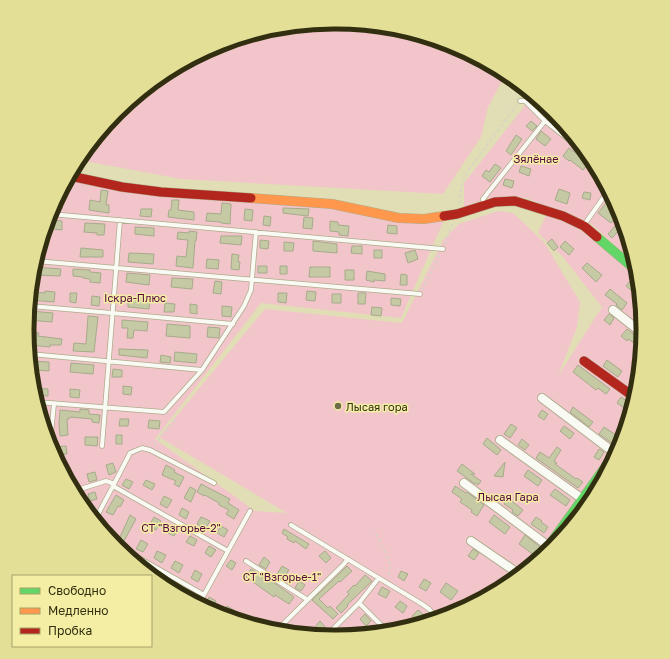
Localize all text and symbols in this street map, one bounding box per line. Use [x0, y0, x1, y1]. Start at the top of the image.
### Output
park label: Зялёнае [513, 152, 559, 165]
park label: Іскра-Плюс [104, 291, 166, 304]
place label: Лысая гора [346, 400, 408, 413]
marker: Лысая гора [333, 401, 343, 411]
park label: Лысая Гара [477, 490, 539, 503]
park label: СТ "Взгорье-2" [141, 521, 221, 534]
park label: СТ "Взгорье-1" [243, 570, 321, 583]
legend [12, 575, 152, 647]
text: Свободно [48, 583, 106, 598]
text: Медленно [48, 603, 108, 618]
text: Пробка [48, 623, 92, 638]

